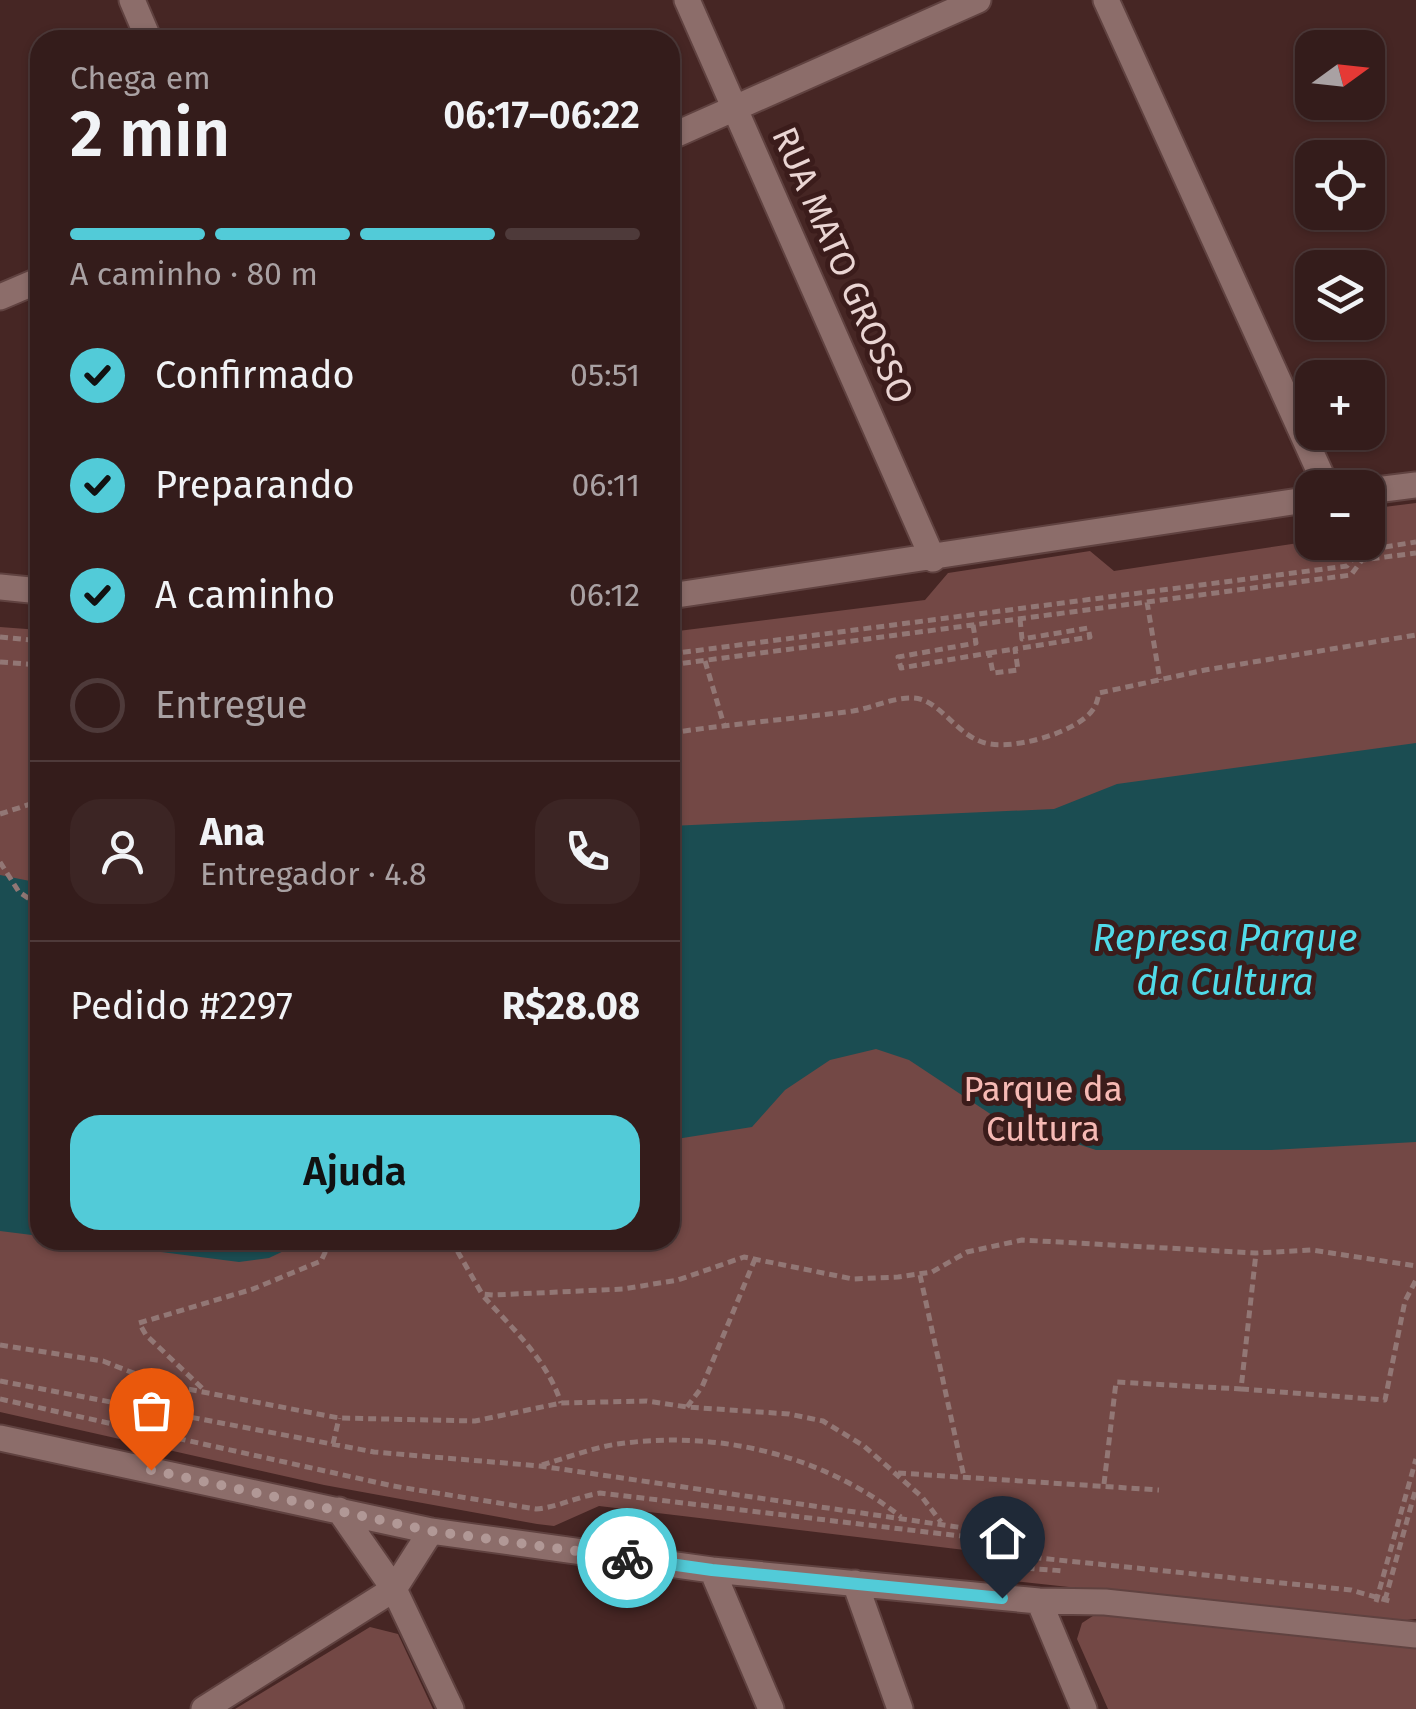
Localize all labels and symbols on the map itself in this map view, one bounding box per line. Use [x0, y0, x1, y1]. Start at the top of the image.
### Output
north arrow [1295, 30, 1385, 120]
street label: RUA MATO GROSSO [763, 120, 923, 410]
water label: Represa Parque da Cultura [1093, 915, 1357, 1005]
park label: Parque da Cultura [963, 1068, 1123, 1150]
pin [109, 1368, 194, 1471]
pin [960, 1496, 1045, 1599]
courier [577, 1508, 677, 1608]

